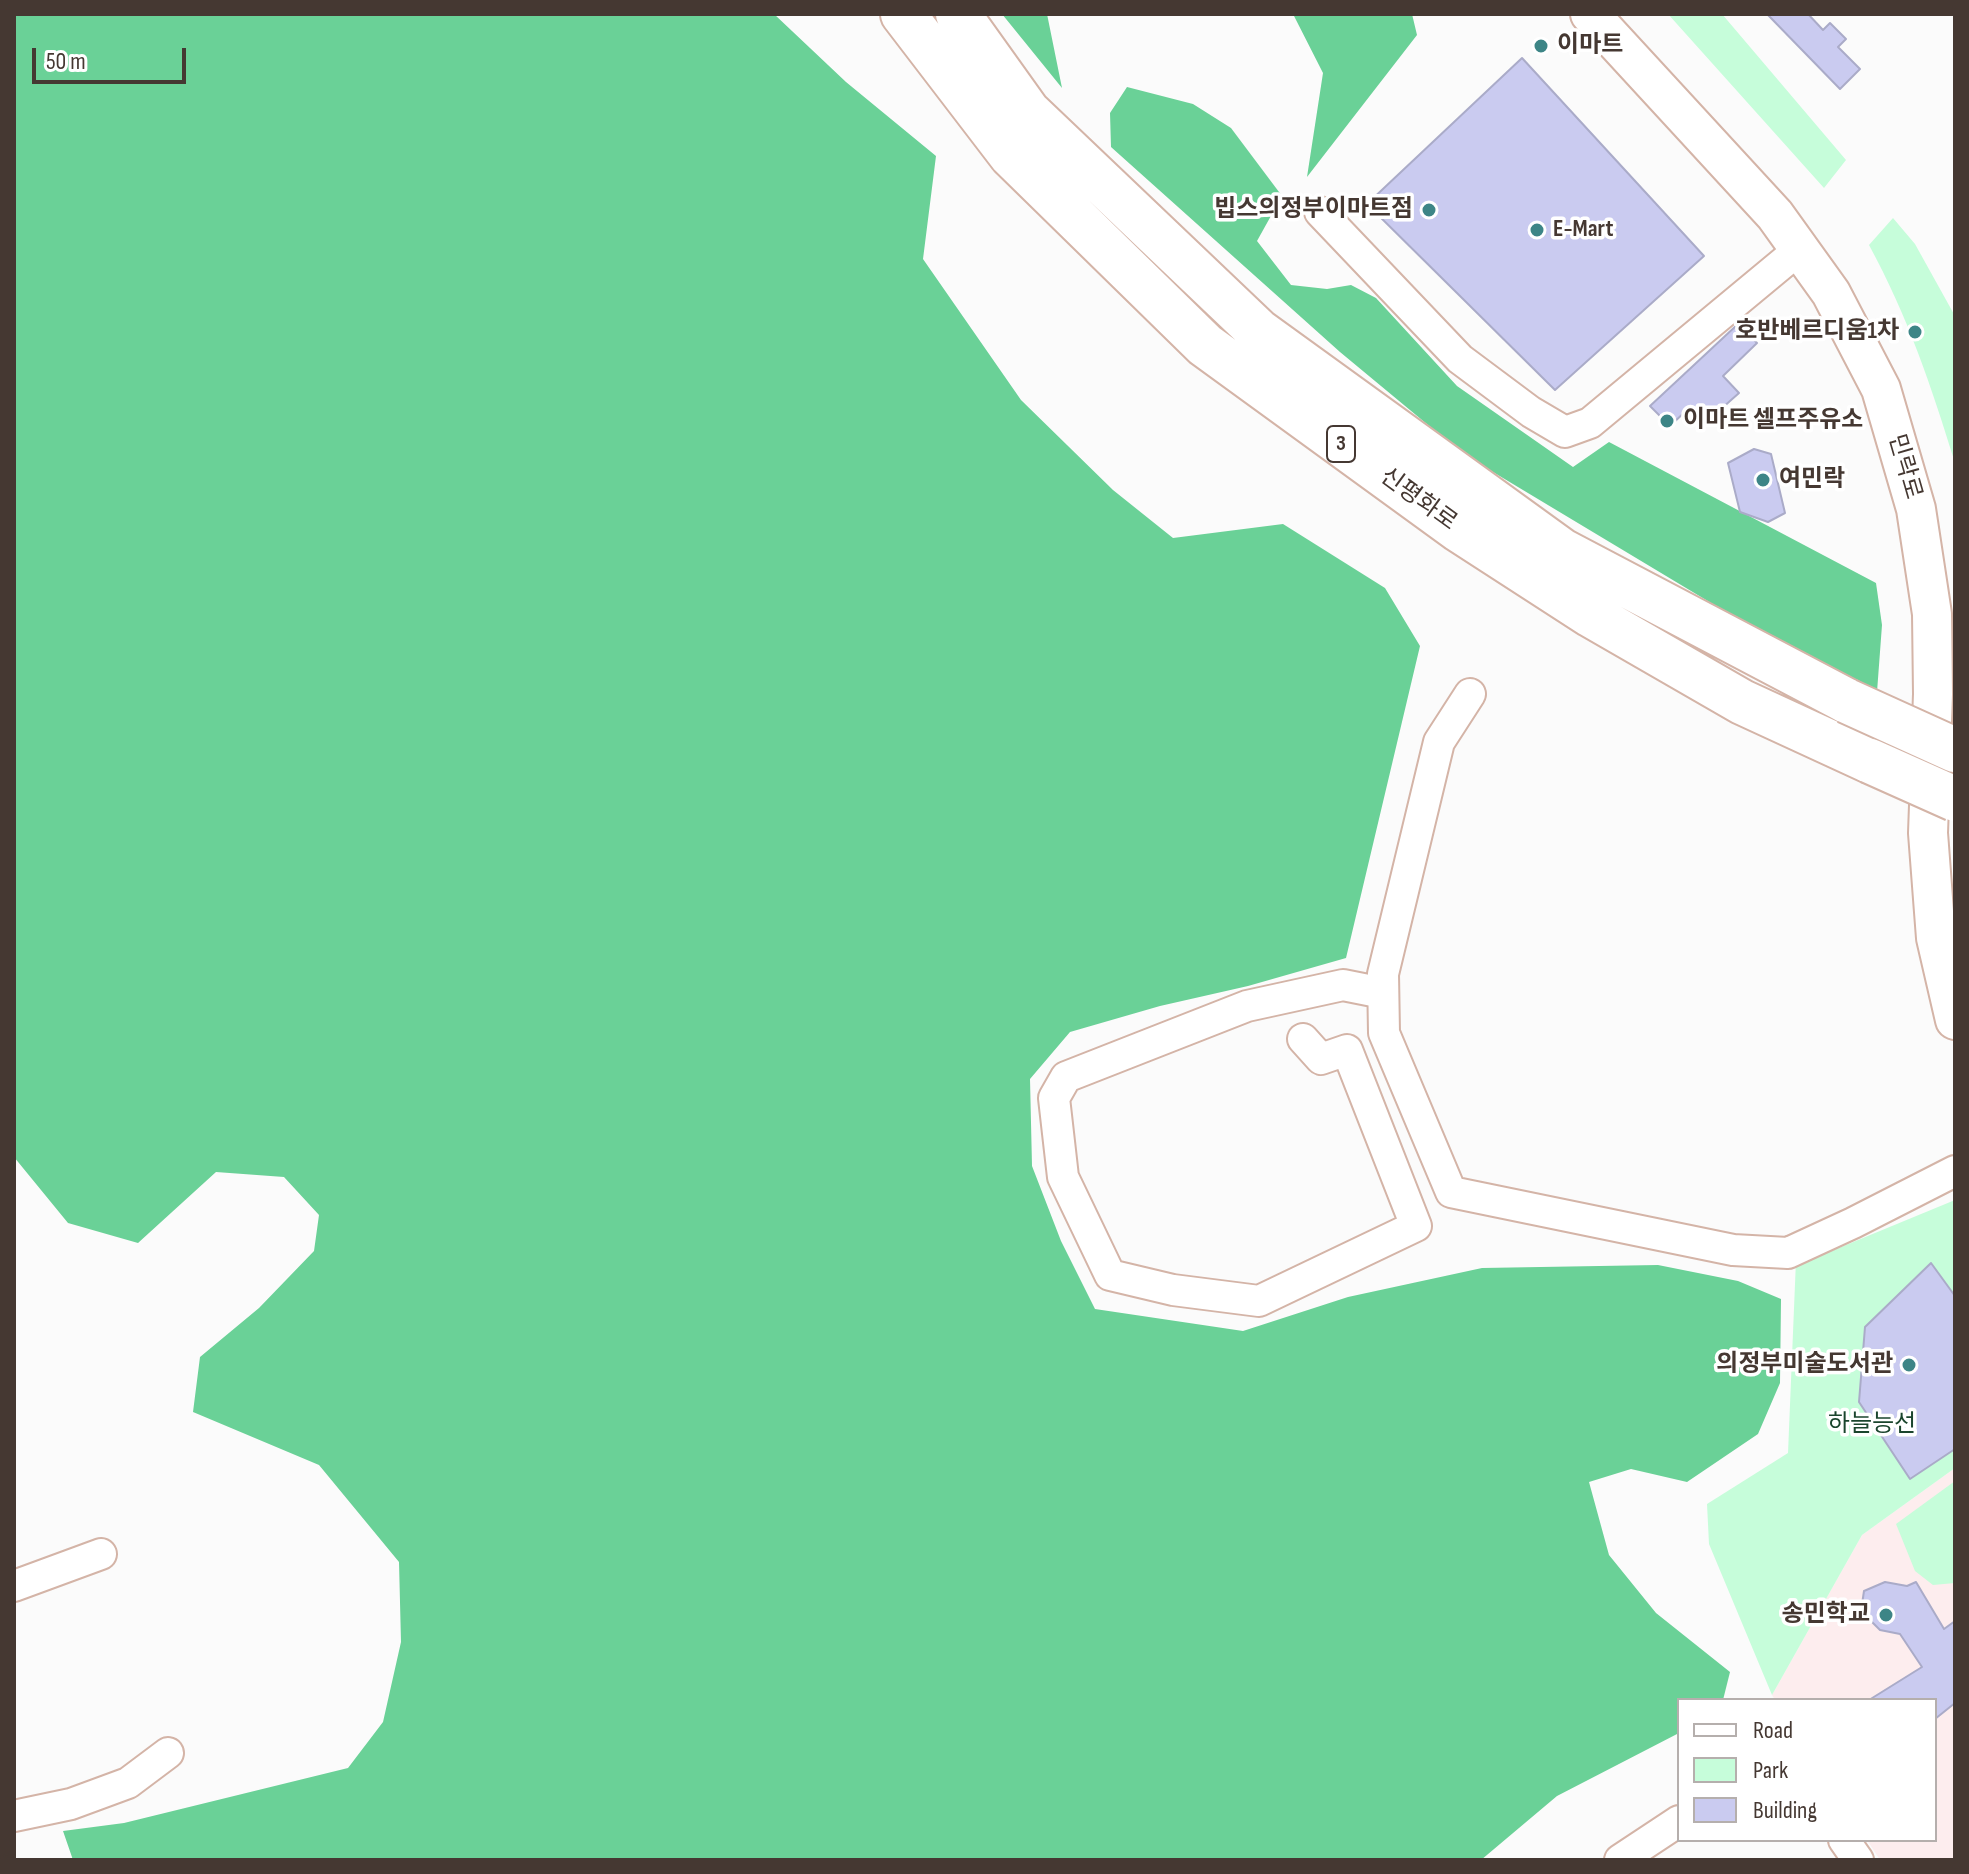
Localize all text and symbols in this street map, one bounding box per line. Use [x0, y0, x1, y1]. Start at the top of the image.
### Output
scale bar [36, 32, 190, 82]
place label: 이마트 [1557, 32, 1623, 60]
marker: 이마트 [1532, 37, 1550, 55]
text: 50 m [46, 47, 86, 76]
place label: 빕스의정부이마트점 [1214, 196, 1413, 224]
marker: 빕스의정부이마트점 [1420, 201, 1438, 219]
place label: E-Mart [1553, 216, 1613, 244]
marker: E-Mart [1528, 221, 1546, 239]
place label: 호반베르디움1차 [1735, 318, 1899, 346]
marker: 호반베르디움1차 [1906, 323, 1924, 341]
place label: 이마트 셀프주유소 [1683, 407, 1863, 435]
marker: 이마트 셀프주유소 [1658, 412, 1676, 430]
road number: 3 [1327, 426, 1355, 462]
street label: 민락로 [1881, 431, 1927, 503]
street label: 신평화로 [1374, 462, 1462, 538]
place label: 여민락 [1779, 466, 1845, 494]
marker: 여민락 [1754, 471, 1772, 489]
place label: 의정부미술도서관 [1716, 1351, 1893, 1379]
marker: 의정부미술도서관 [1900, 1356, 1918, 1374]
park label: 하늘능선 [1828, 1411, 1916, 1439]
place label: 송민학교 [1782, 1601, 1870, 1629]
marker: 송민학교 [1877, 1606, 1895, 1624]
legend [1677, 1698, 1937, 1842]
text: Road [1753, 1716, 1793, 1745]
text: Park [1753, 1756, 1788, 1785]
text: Building [1753, 1796, 1817, 1825]

